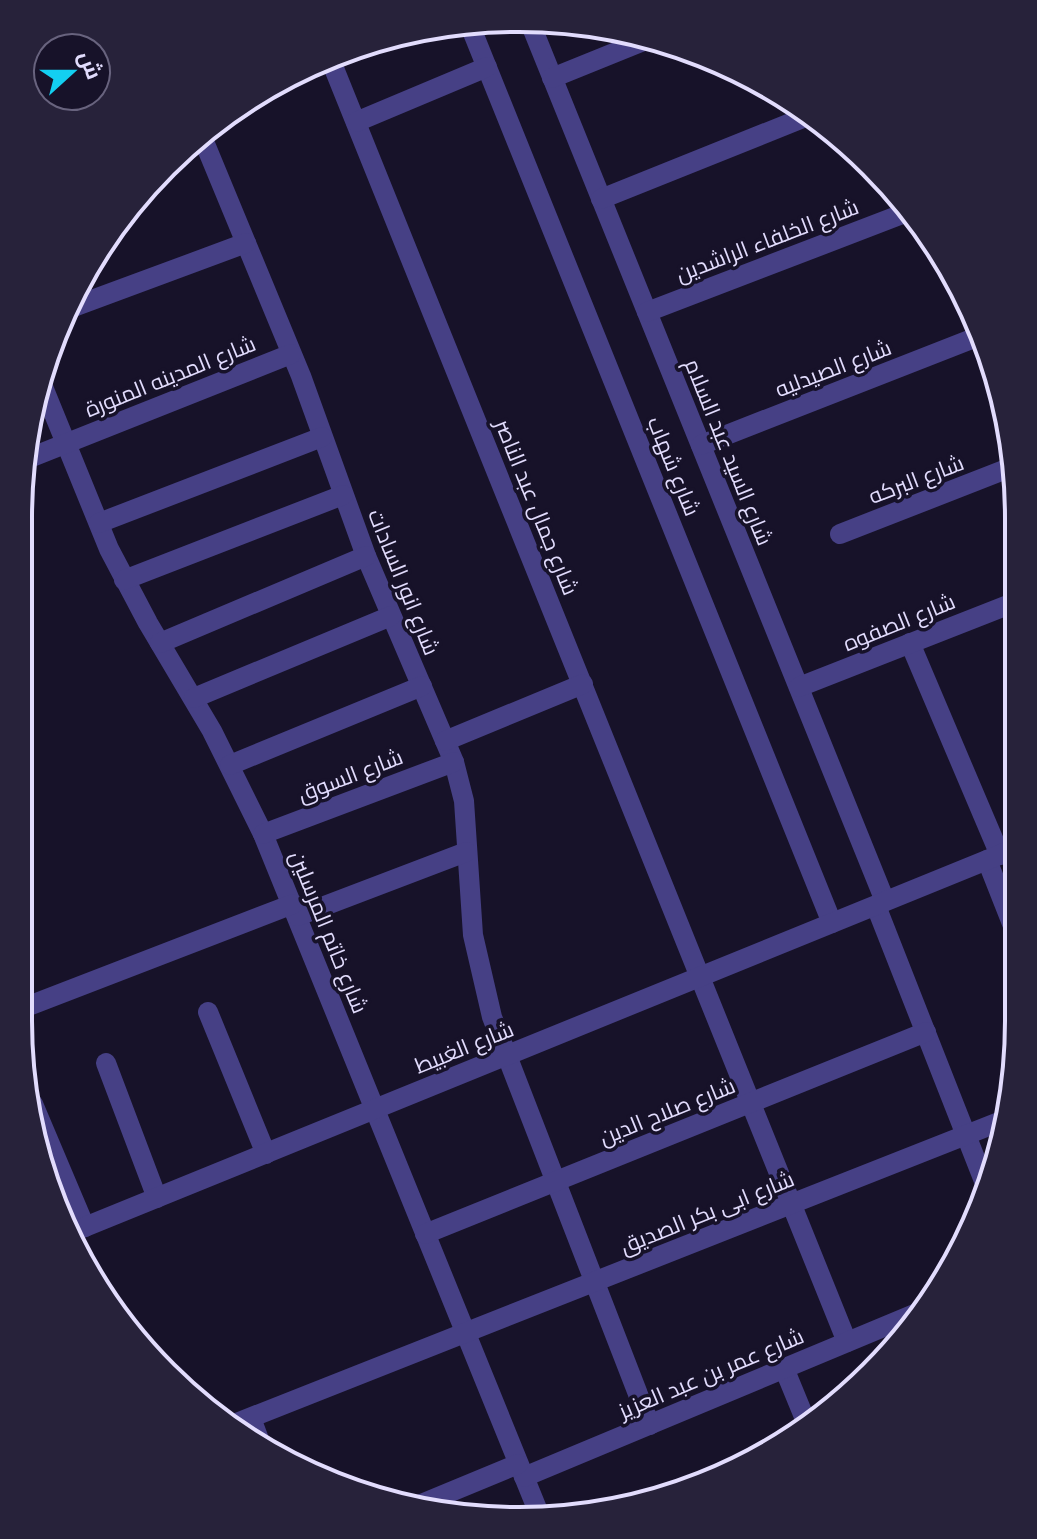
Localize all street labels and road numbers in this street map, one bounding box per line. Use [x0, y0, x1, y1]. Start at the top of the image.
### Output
street label: شارع الخلفاء الراشدين [672, 192, 863, 289]
street label: شارع المدينه المنورة [80, 329, 260, 424]
street label: شارع الصيدليه [771, 333, 895, 404]
street label: شارع السيد عبد السلام [677, 355, 779, 550]
street label: شارع شهاب [640, 412, 707, 520]
street label: شارع جمال عبد الناصر [487, 413, 585, 599]
street label: شارع البركه [864, 448, 968, 511]
street label: شارع انور السادات [361, 505, 446, 660]
street label: شارع الصفوه [839, 587, 960, 658]
street label: شارع السوق [293, 742, 407, 809]
street label: شارع خاتم المرسلين [282, 847, 374, 1018]
street label: شارع الغبيط [410, 1014, 518, 1080]
street label: شارع صلاح الدين [595, 1071, 739, 1152]
street label: شارع ابى بكر الصديق [616, 1164, 799, 1261]
street label: شارع عمر بن عبد العزيز [612, 1321, 808, 1426]

